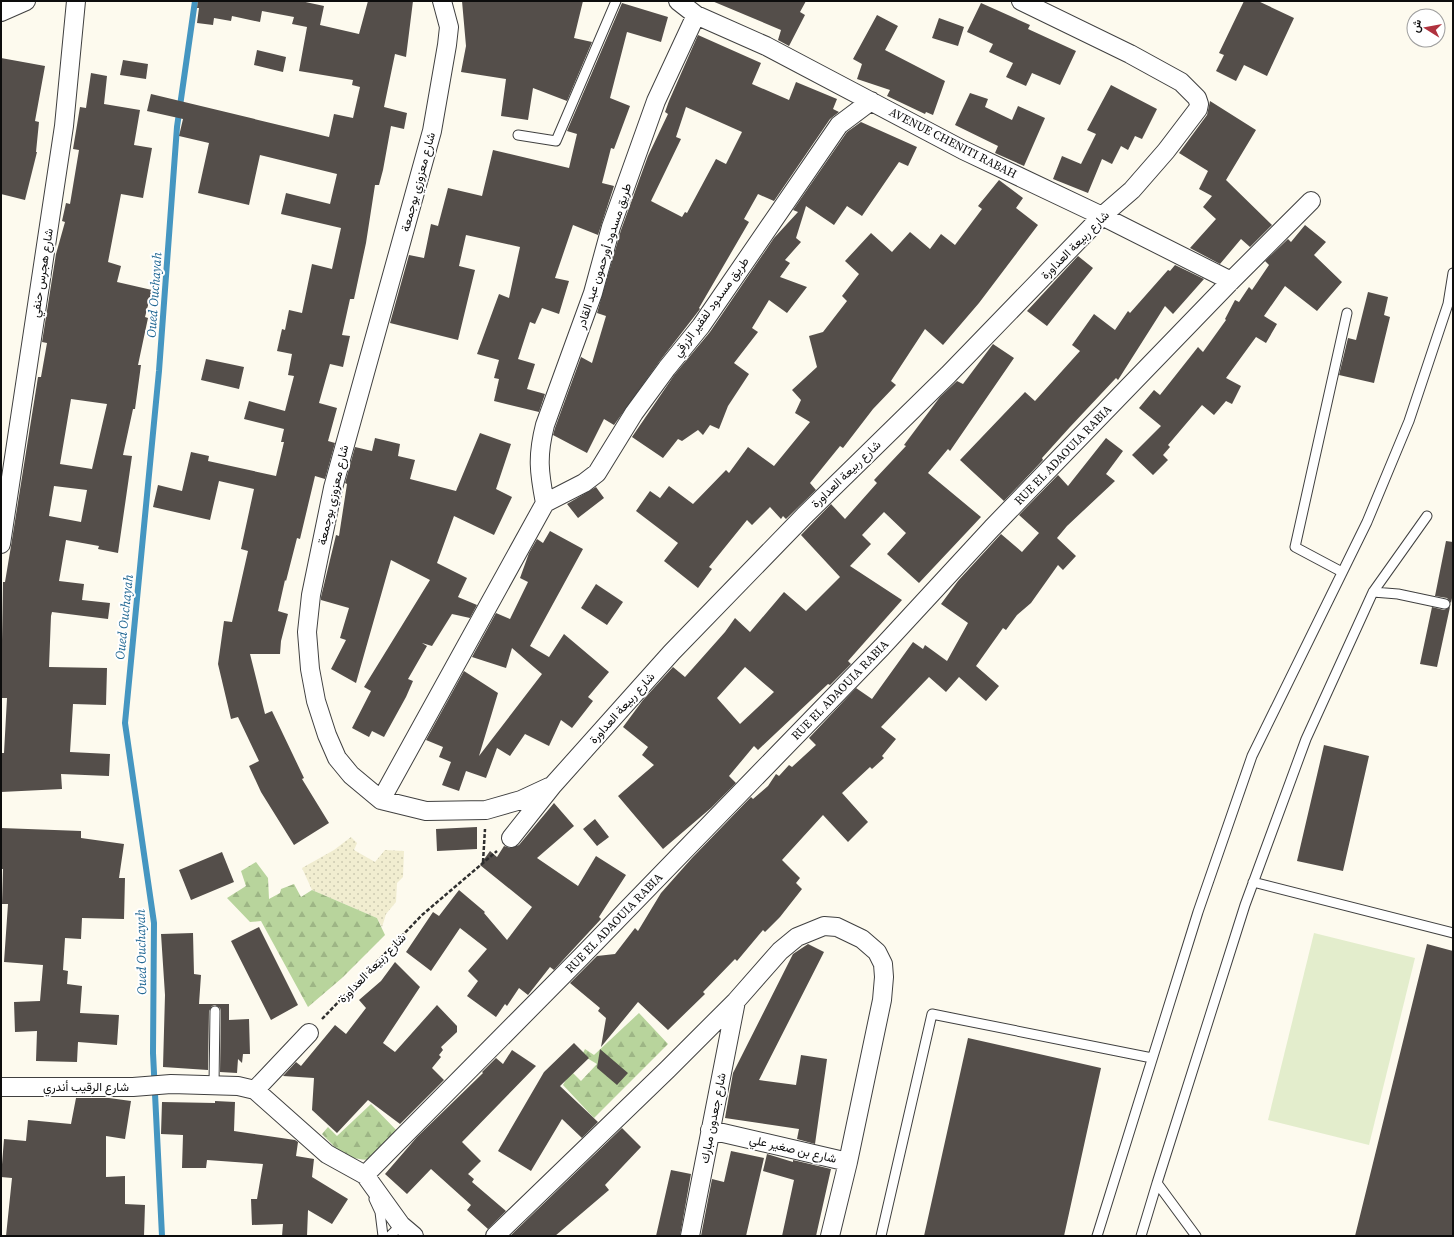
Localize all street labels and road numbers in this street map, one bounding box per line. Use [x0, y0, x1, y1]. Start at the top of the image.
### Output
street label: AVENUE CHENITI RABAH [886, 104, 1020, 182]
street label: شارع معزوزي بوجمعة [397, 131, 441, 234]
street label: طريق مسدود أورحمون عبد القادر [573, 181, 635, 332]
street label: شارع ربيعة العداورة [1037, 207, 1113, 283]
street label: شارع هجرس حنفي [27, 227, 59, 319]
street label: طريق مسدود لفقير الزرقي [669, 254, 754, 361]
street label: RUE EL ADAOUIA RABIA [1011, 401, 1115, 509]
street label: شارع ربيعة العداورة [808, 437, 885, 512]
street label: شارع معزوزي بوجمعة [314, 443, 354, 547]
street label: RUE EL ADAOUIA RABIA [788, 636, 892, 744]
street label: شارع ربيعة العداورة [586, 669, 659, 748]
street label: RUE EL ADAOUIA RABIA [562, 869, 666, 977]
street label: شارع ربيعة العداورة [335, 930, 410, 1007]
street label: شارع جعدون مبارك [696, 1071, 731, 1165]
street label: شارع الرقيب أندري [43, 1079, 129, 1097]
street label: شارع بن صغير علي [747, 1131, 838, 1169]

